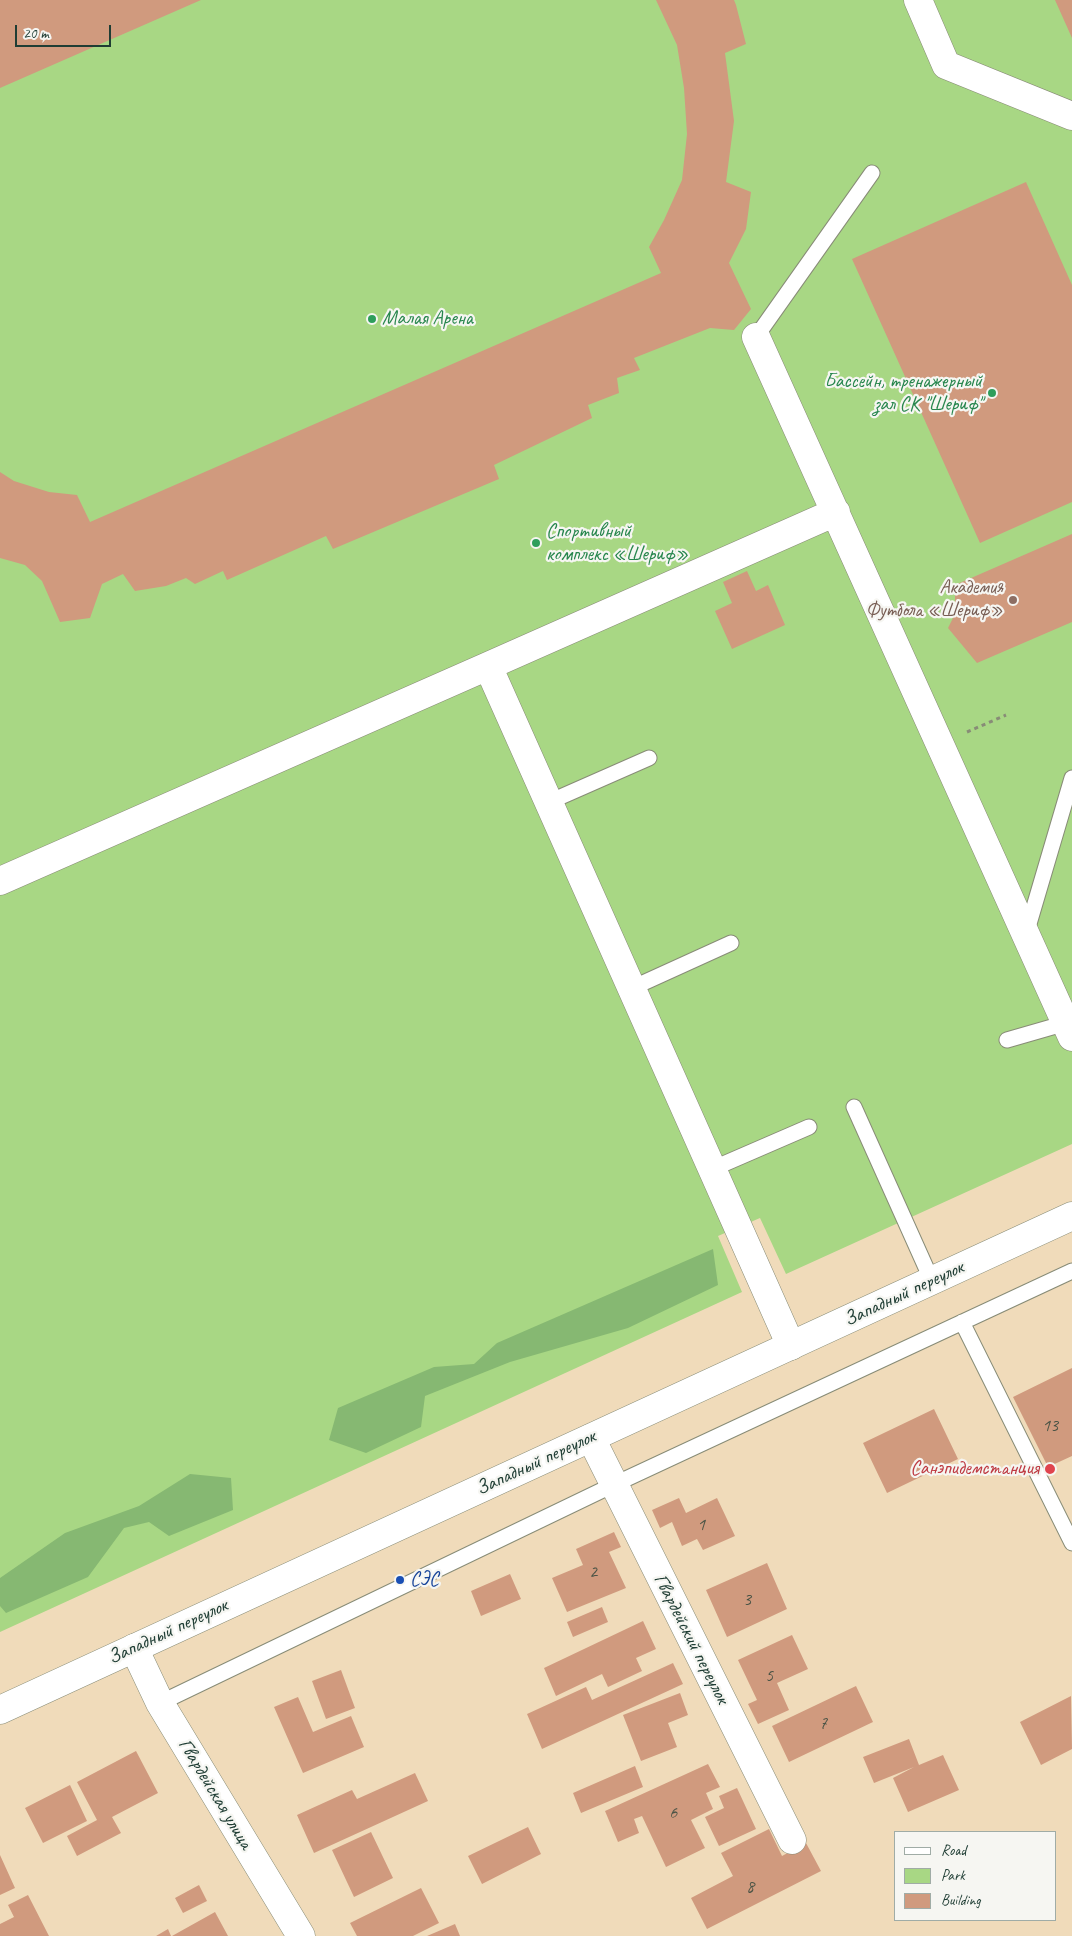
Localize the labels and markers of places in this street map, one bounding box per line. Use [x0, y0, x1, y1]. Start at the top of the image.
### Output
place label: Малая Арена [382, 307, 473, 331]
marker: Малая Арена [366, 313, 378, 325]
place label: Бассейн, тренажерный зал СК "Шериф" [825, 370, 982, 417]
marker: Бассейн, тренажерный зал СК "Шериф" [986, 387, 998, 399]
place label: Спортивный комплекс «Шериф» [546, 520, 688, 567]
marker: Спортивный комплекс «Шериф» [530, 537, 542, 549]
place label: Академия Футбола «Шериф» [866, 576, 1003, 623]
marker: Академия Футбола «Шериф» [1007, 594, 1019, 606]
place label: Санэпидемстанция [910, 1457, 1039, 1481]
marker: Санэпидемстанция [1043, 1462, 1057, 1476]
place label: СЭС [410, 1568, 439, 1592]
marker: СЭС [394, 1574, 406, 1586]

